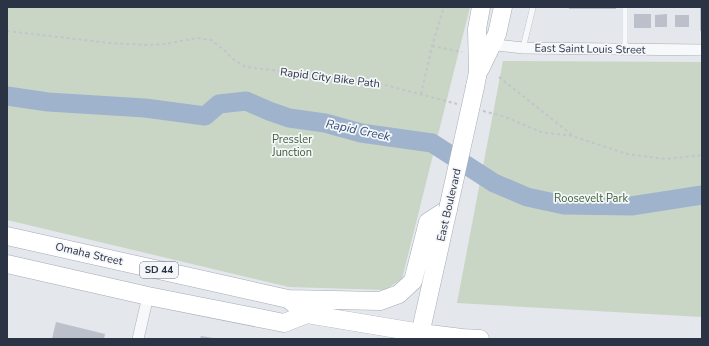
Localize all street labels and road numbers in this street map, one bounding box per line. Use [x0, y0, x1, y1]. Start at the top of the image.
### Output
street label: East Saint Louis Street [534, 41, 646, 57]
street label: Rapid City Bike Path [279, 64, 381, 92]
street label: East Boulevard [433, 167, 465, 243]
street label: Omaha Street [54, 239, 124, 269]
road number: SD 44 [140, 262, 178, 278]

